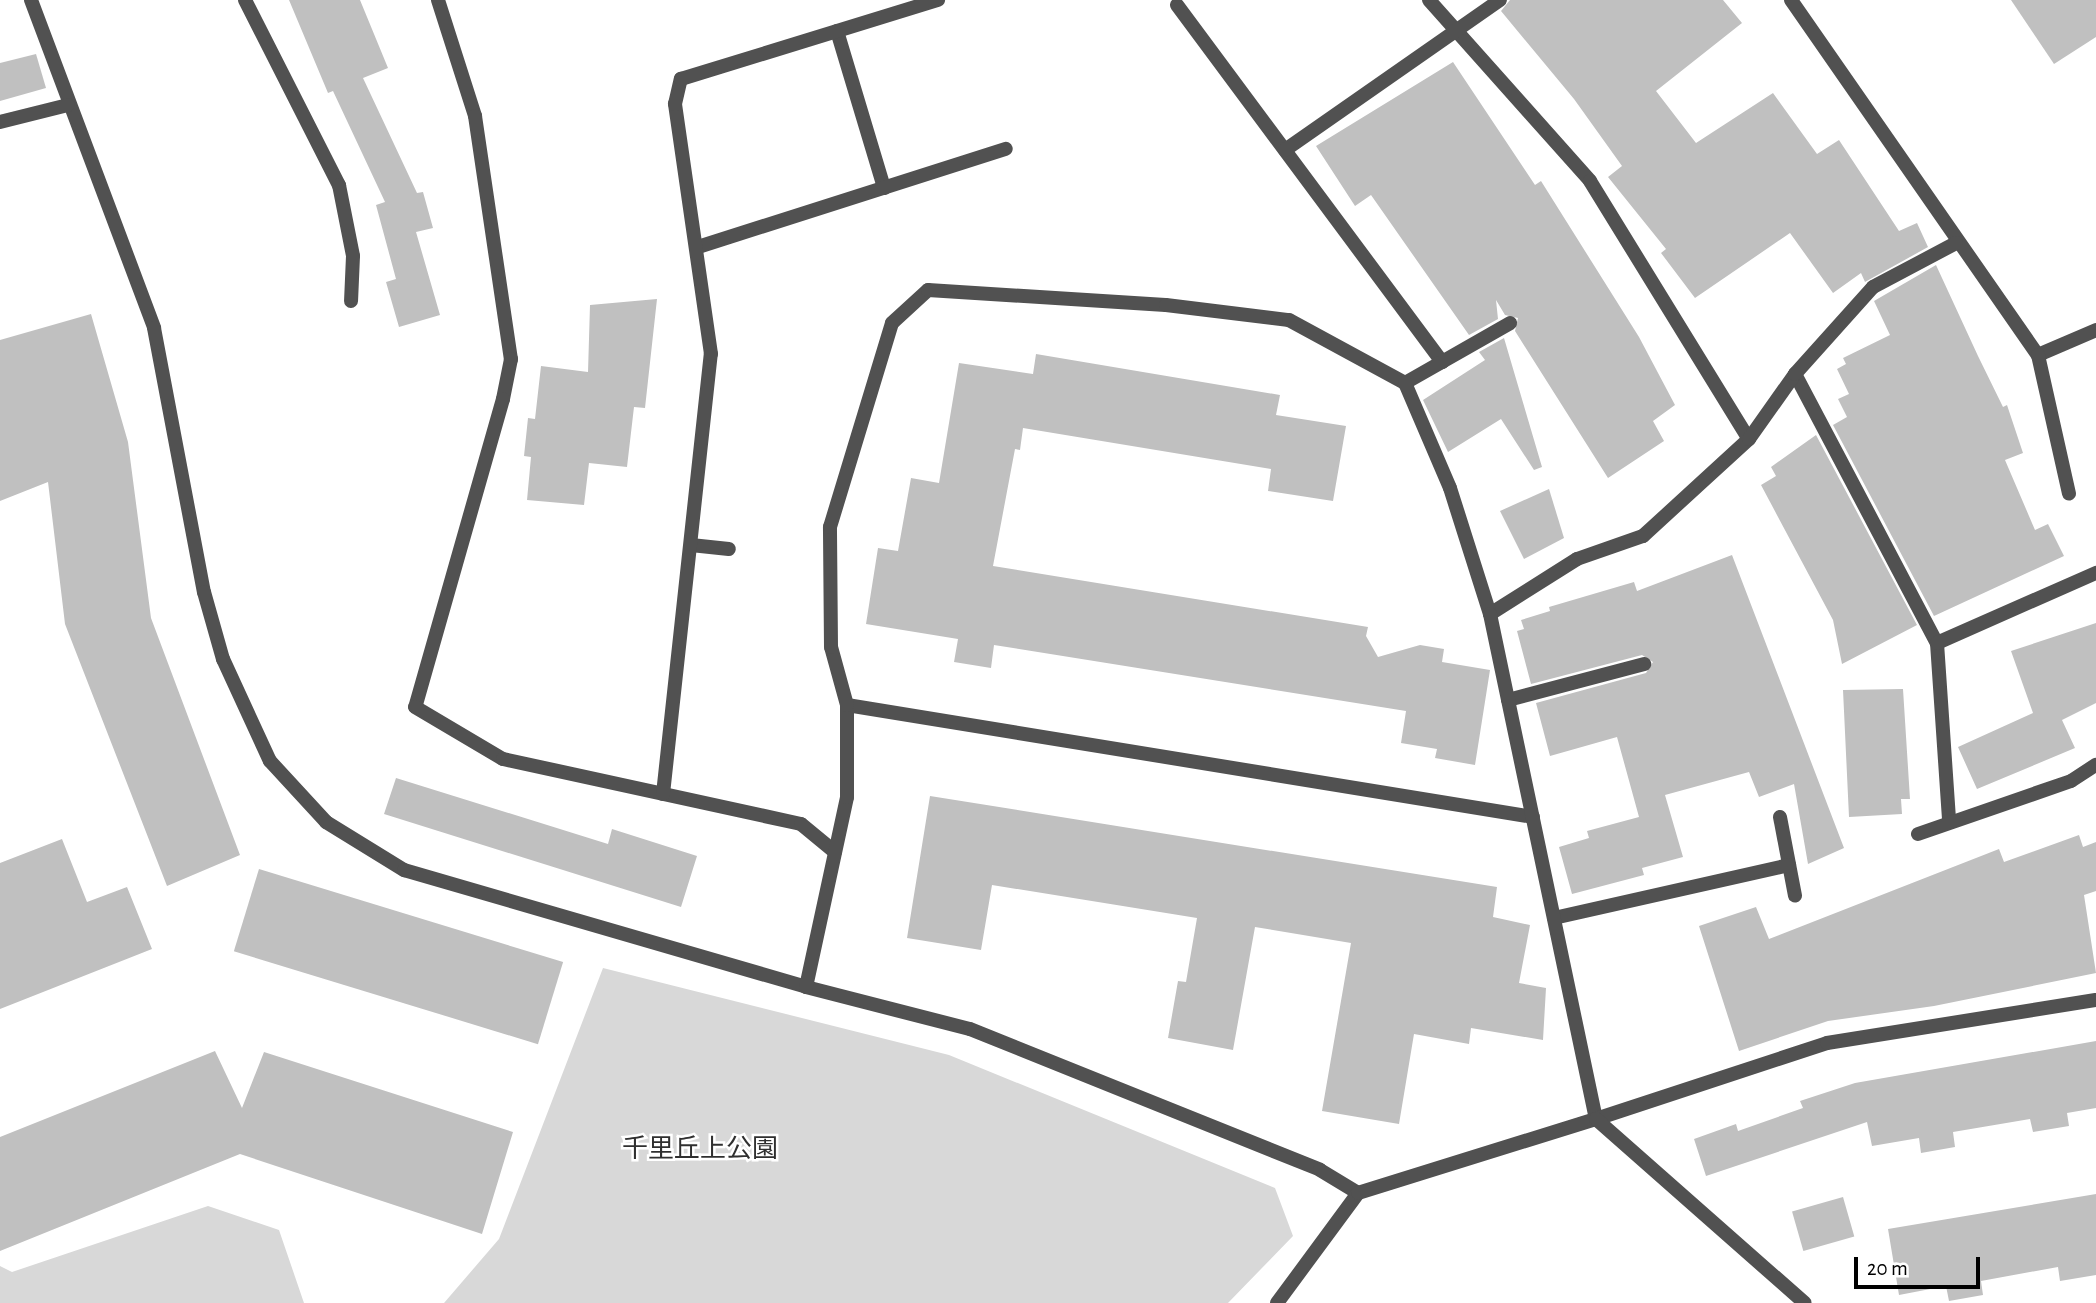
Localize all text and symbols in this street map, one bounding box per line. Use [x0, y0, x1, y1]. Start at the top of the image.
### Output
park label: 千里丘上公園 [622, 1134, 778, 1166]
scale bar [1858, 1244, 1984, 1288]
text: 20 m [1867, 1258, 1908, 1279]

